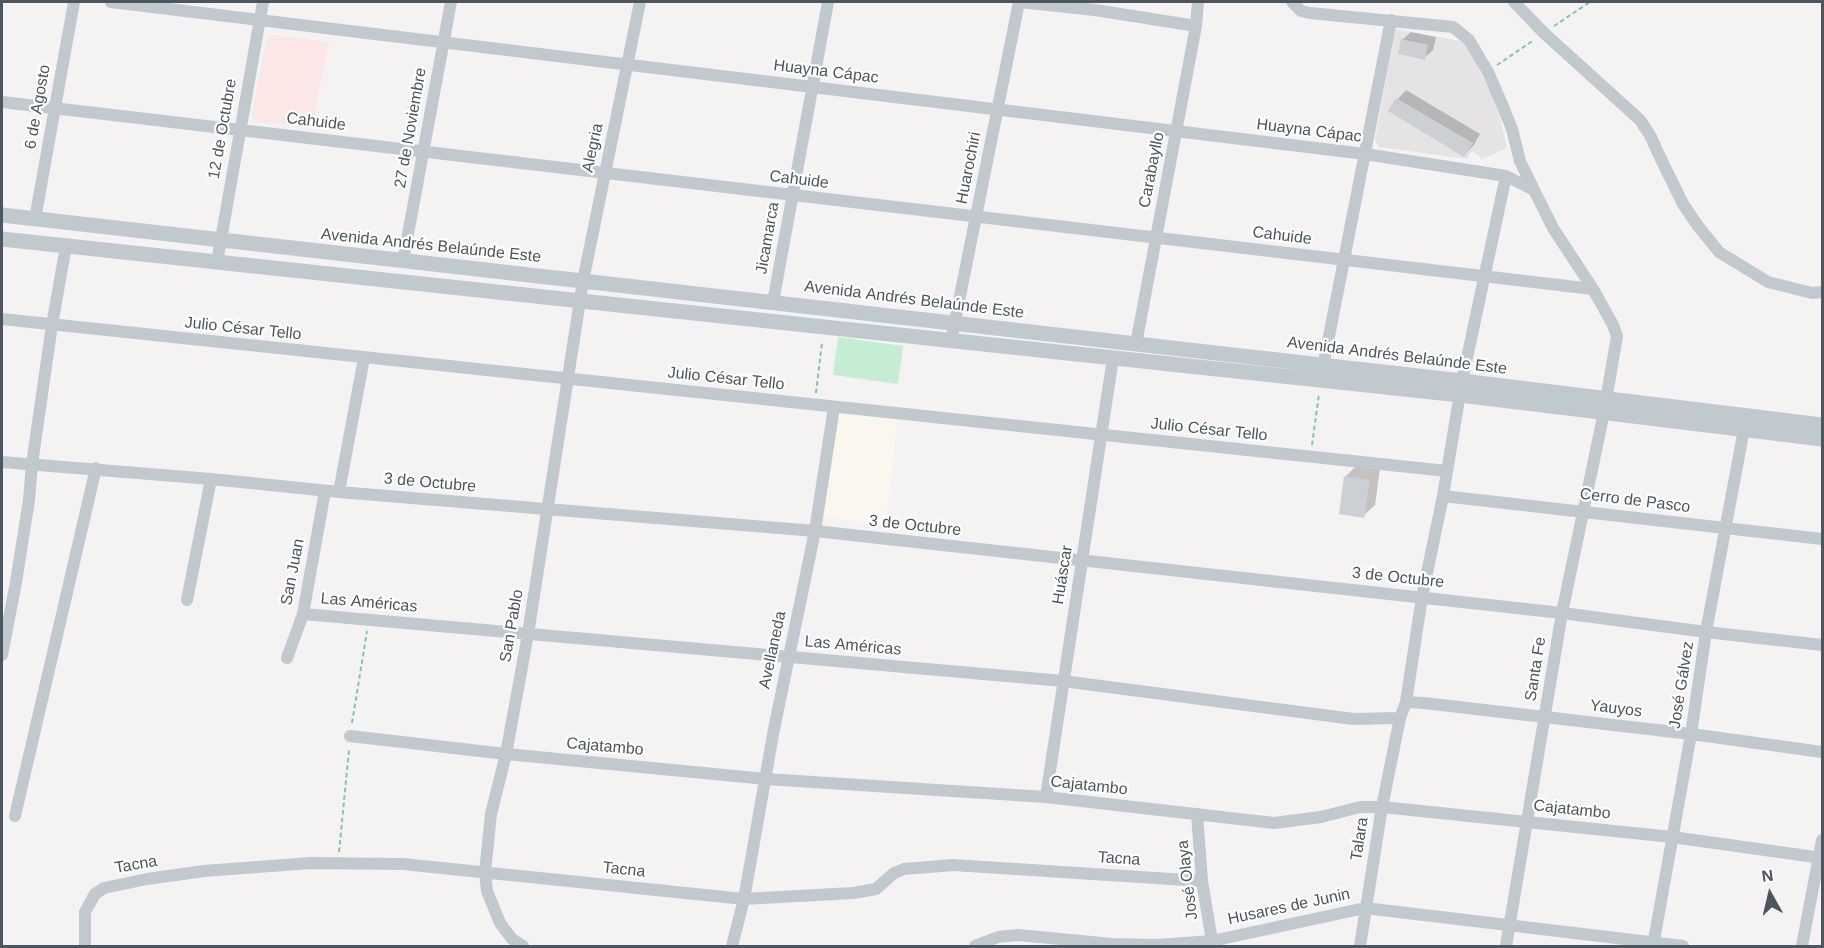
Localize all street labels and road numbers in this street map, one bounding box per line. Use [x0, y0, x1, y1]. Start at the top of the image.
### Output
street label: Huayna Cápac [772, 56, 880, 88]
street label: 6 de Agosto [21, 63, 55, 151]
street label: 27 de Noviembre [391, 66, 431, 190]
street label: 12 de Octubre [205, 77, 241, 181]
street label: Cahuide [285, 109, 347, 135]
street label: Huayna Cápac [1255, 115, 1363, 147]
street label: Alegria [578, 122, 608, 174]
street label: Huarochiri [953, 130, 985, 206]
street label: Carabayllo [1135, 131, 1169, 209]
street label: Cahuide [768, 167, 830, 193]
street label: Jicamarca [752, 200, 784, 276]
street label: Cahuide [1251, 223, 1313, 249]
street label: Avenida Andrés Belaúnde Este [320, 225, 542, 267]
street label: Avenida Andrés Belaúnde Este [803, 277, 1025, 323]
street label: Julio César Tello [184, 313, 302, 345]
street label: Avenida Andrés Belaúnde Este [1286, 333, 1508, 379]
street label: Julio César Tello [667, 363, 785, 395]
street label: Julio César Tello [1150, 414, 1268, 446]
street label: 3 de Octubre [383, 469, 477, 497]
street label: Cerro de Pasco [1579, 485, 1691, 517]
street label: 3 de Octubre [868, 512, 962, 540]
street label: San Juan [277, 537, 309, 607]
street label: Huáscar [1049, 544, 1077, 606]
street label: 3 de Octubre [1351, 564, 1445, 592]
street label: San Pablo [496, 588, 528, 664]
street label: Las Américas [320, 589, 418, 617]
street label: Avellaneda [755, 609, 791, 691]
street label: Las Américas [804, 632, 902, 660]
street label: Santa Fe [1521, 635, 1551, 703]
street label: José Gálvez [1666, 640, 1698, 730]
street label: Yauyos [1589, 696, 1643, 722]
street label: Cajatambo [566, 734, 644, 760]
street label: Cajatambo [1050, 772, 1128, 800]
street label: Cajatambo [1533, 796, 1611, 824]
street label: Talara [1347, 816, 1373, 862]
street label: José Olaya [1174, 839, 1202, 921]
street label: Tacna [1097, 848, 1141, 870]
street label: Tacna [113, 852, 159, 878]
street label: Tacna [602, 858, 646, 882]
street label: Husares de Junin [1226, 885, 1352, 929]

